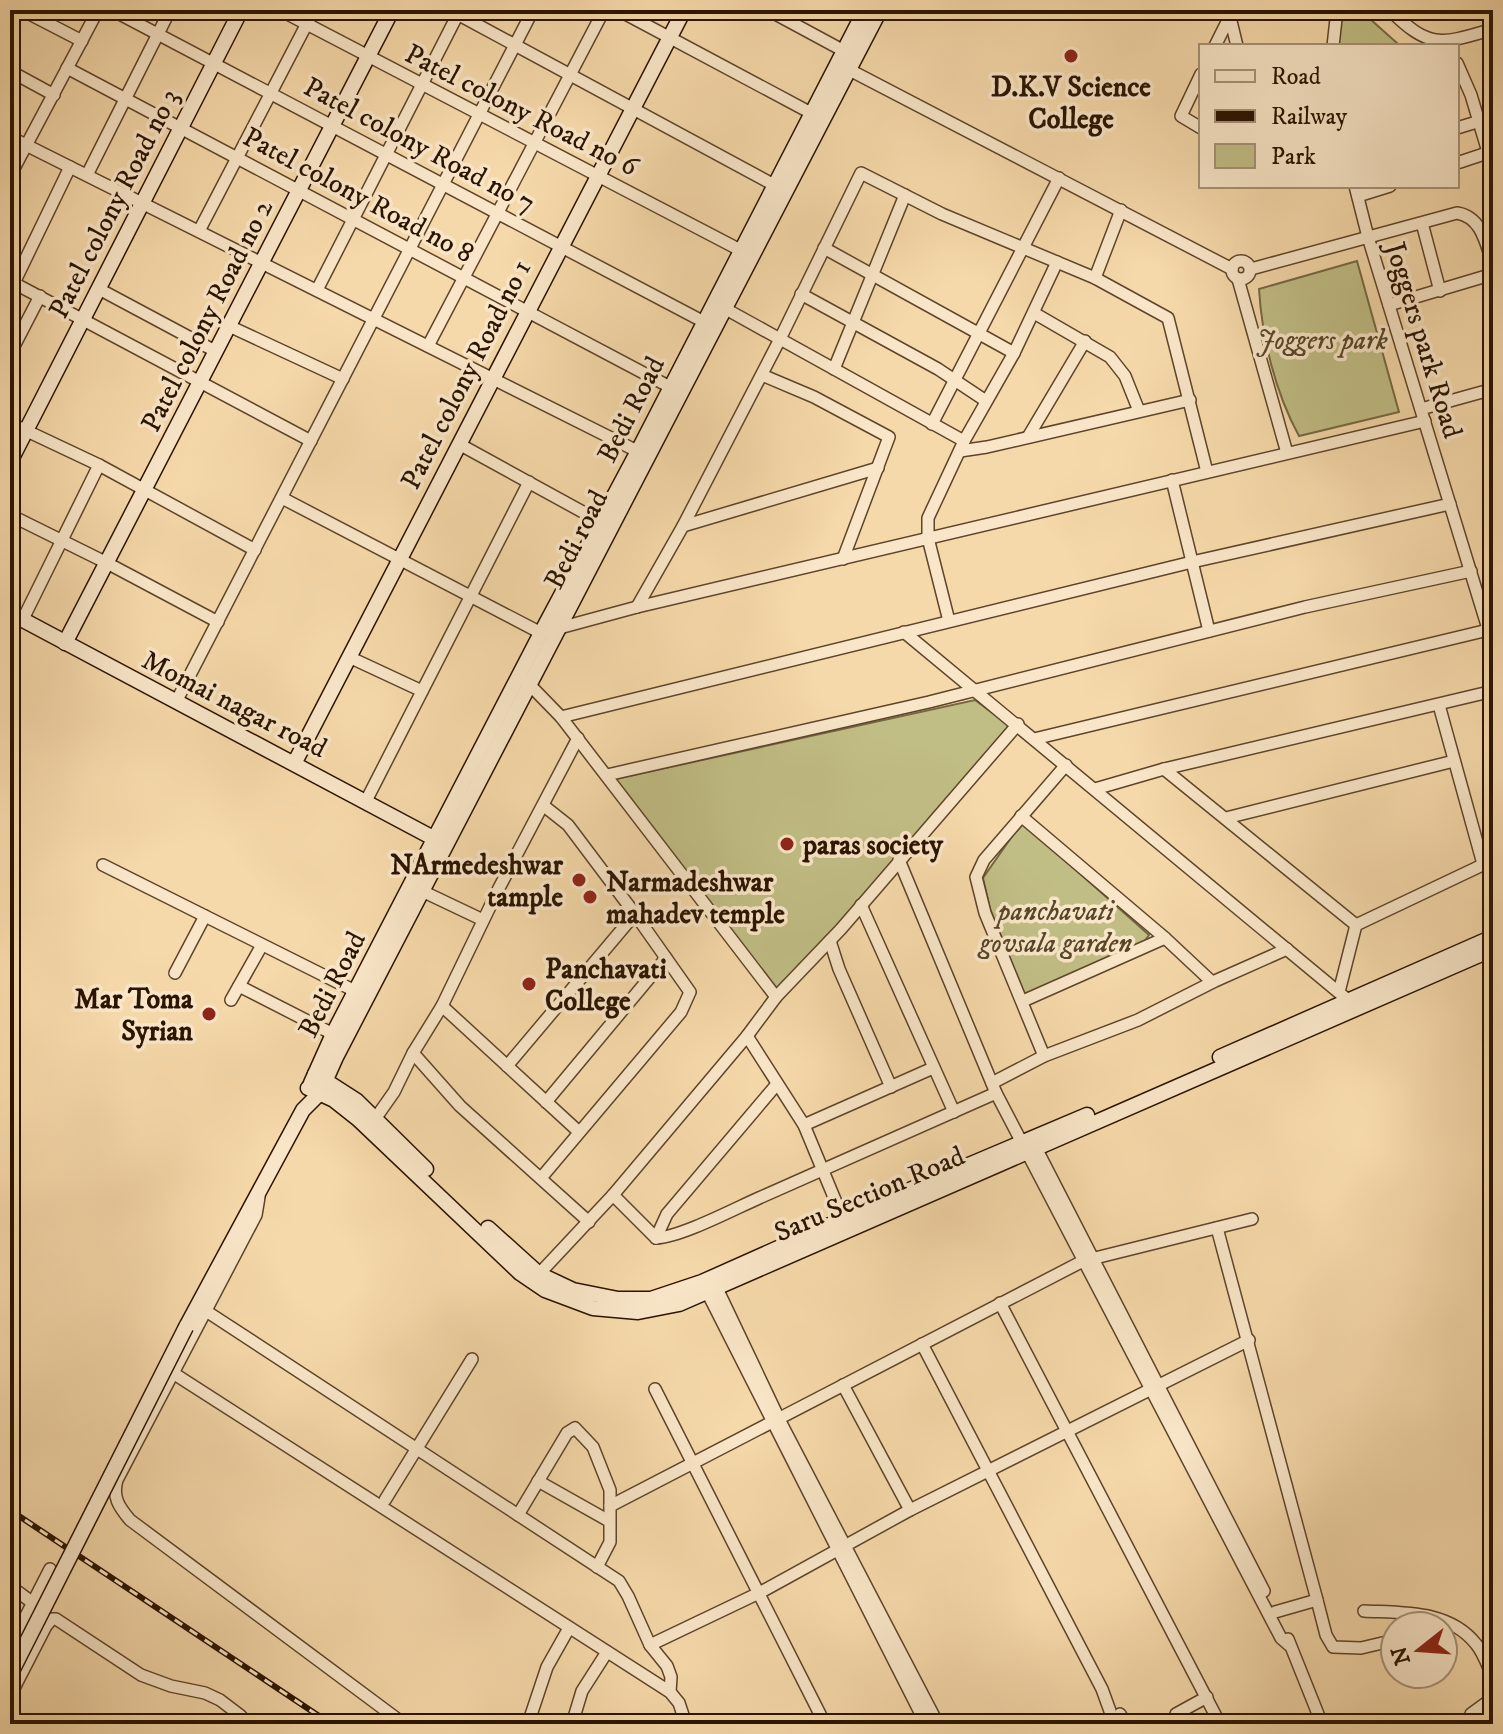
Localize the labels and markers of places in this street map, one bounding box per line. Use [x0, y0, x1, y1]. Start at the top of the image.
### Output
marker: D.K.V Science College [1062, 47, 1080, 65]
place label: D.K.V Science College [991, 70, 1151, 137]
place label: paras society [802, 828, 943, 863]
marker: paras society [778, 835, 796, 853]
place label: NArmedeshwar tample [390, 848, 564, 915]
place label: Narmadeshwar mahadev temple [606, 865, 785, 932]
marker: NArmedeshwar tample [570, 871, 588, 889]
marker: Narmadeshwar mahadev temple [581, 888, 599, 906]
place label: Panchavati College [545, 952, 667, 1019]
marker: Panchavati College [520, 975, 538, 993]
place label: Mar Toma Syrian [74, 982, 194, 1049]
marker: Mar Toma Syrian [200, 1005, 218, 1023]

